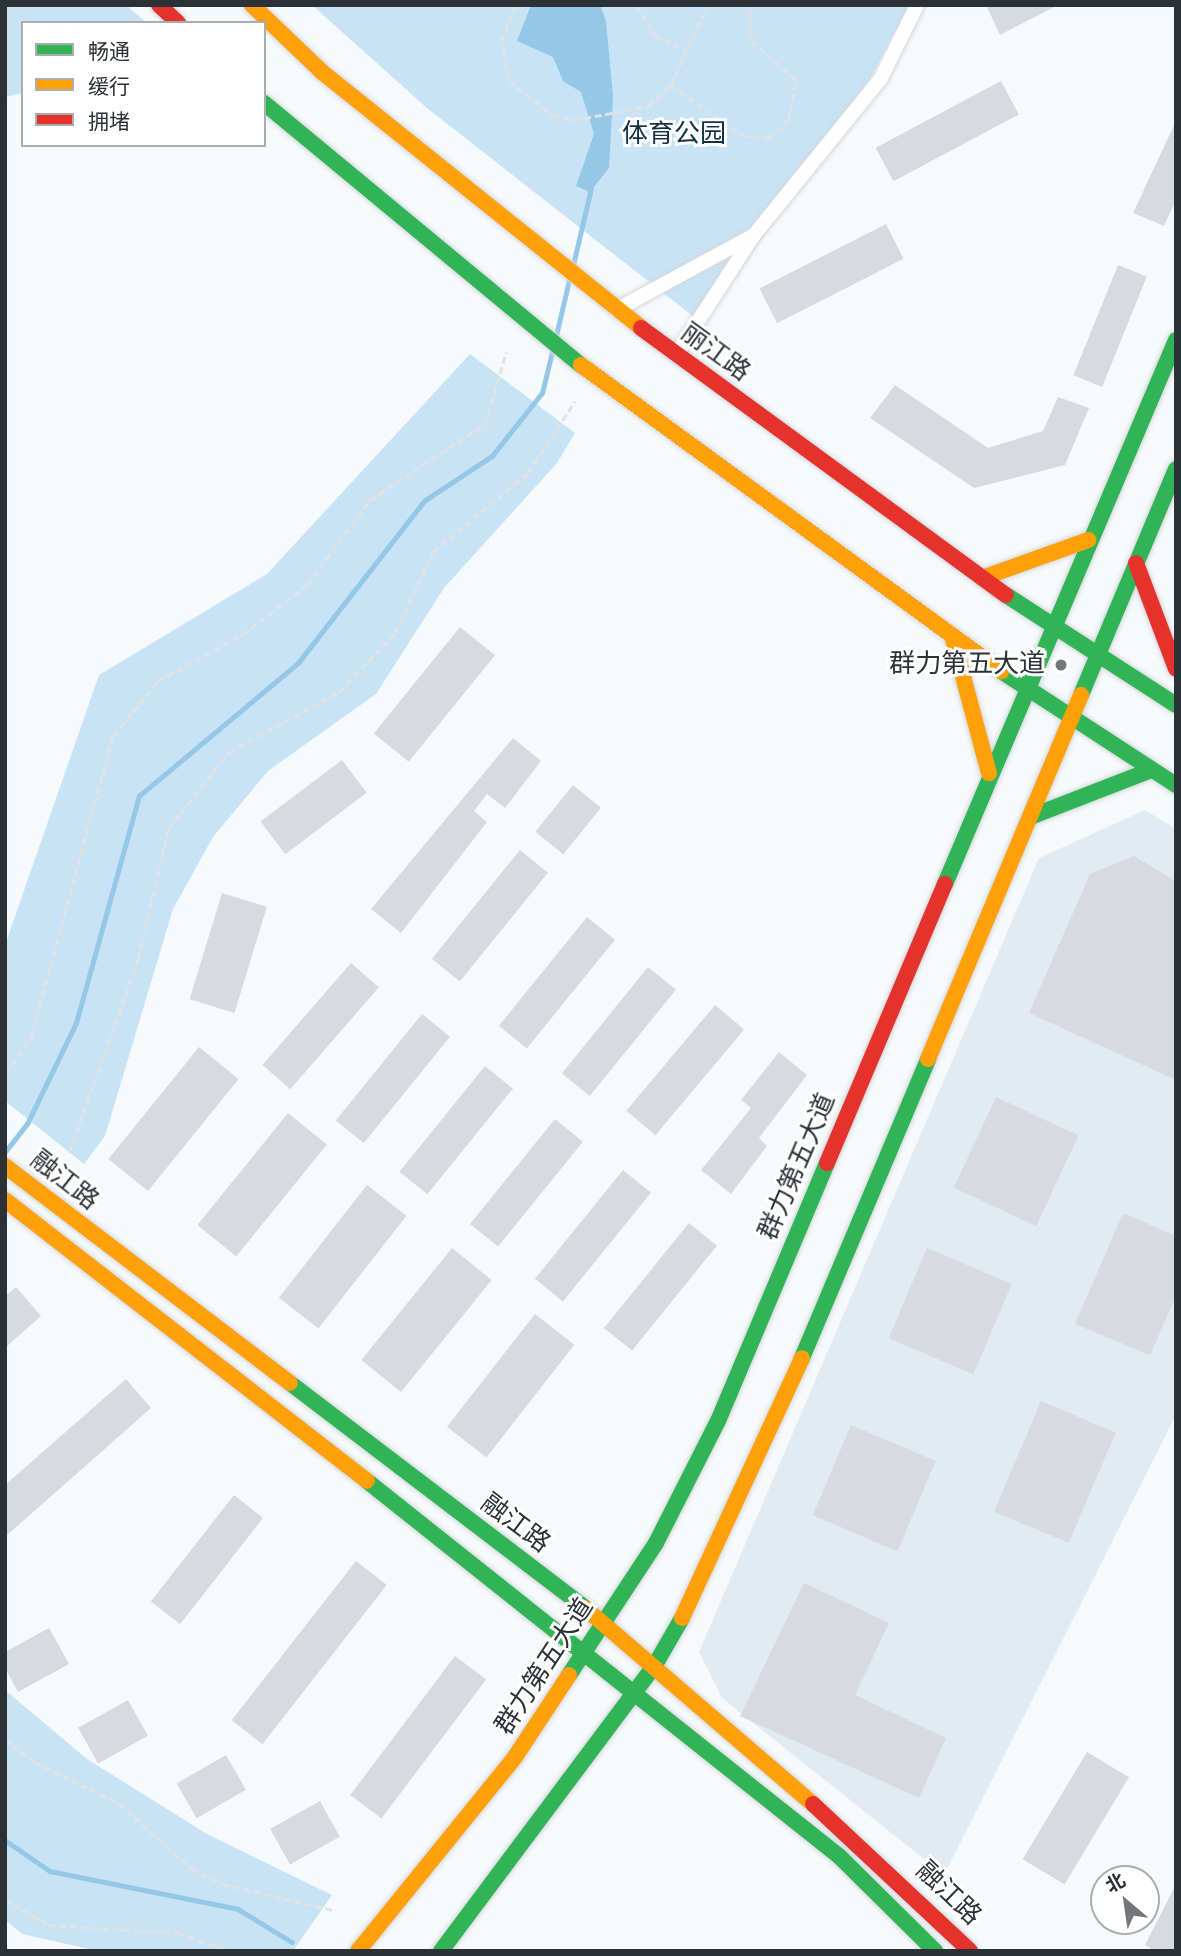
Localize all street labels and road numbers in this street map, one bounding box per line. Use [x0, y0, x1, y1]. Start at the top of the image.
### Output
street label: 丽江路 [674, 317, 756, 389]
street label: 群力第五大道 [753, 1089, 843, 1245]
street label: 融江路 [24, 1145, 104, 1217]
street label: 融江路 [474, 1488, 556, 1560]
street label: 群力第五大道 [489, 1593, 601, 1741]
street label: 融江路 [909, 1856, 987, 1932]

